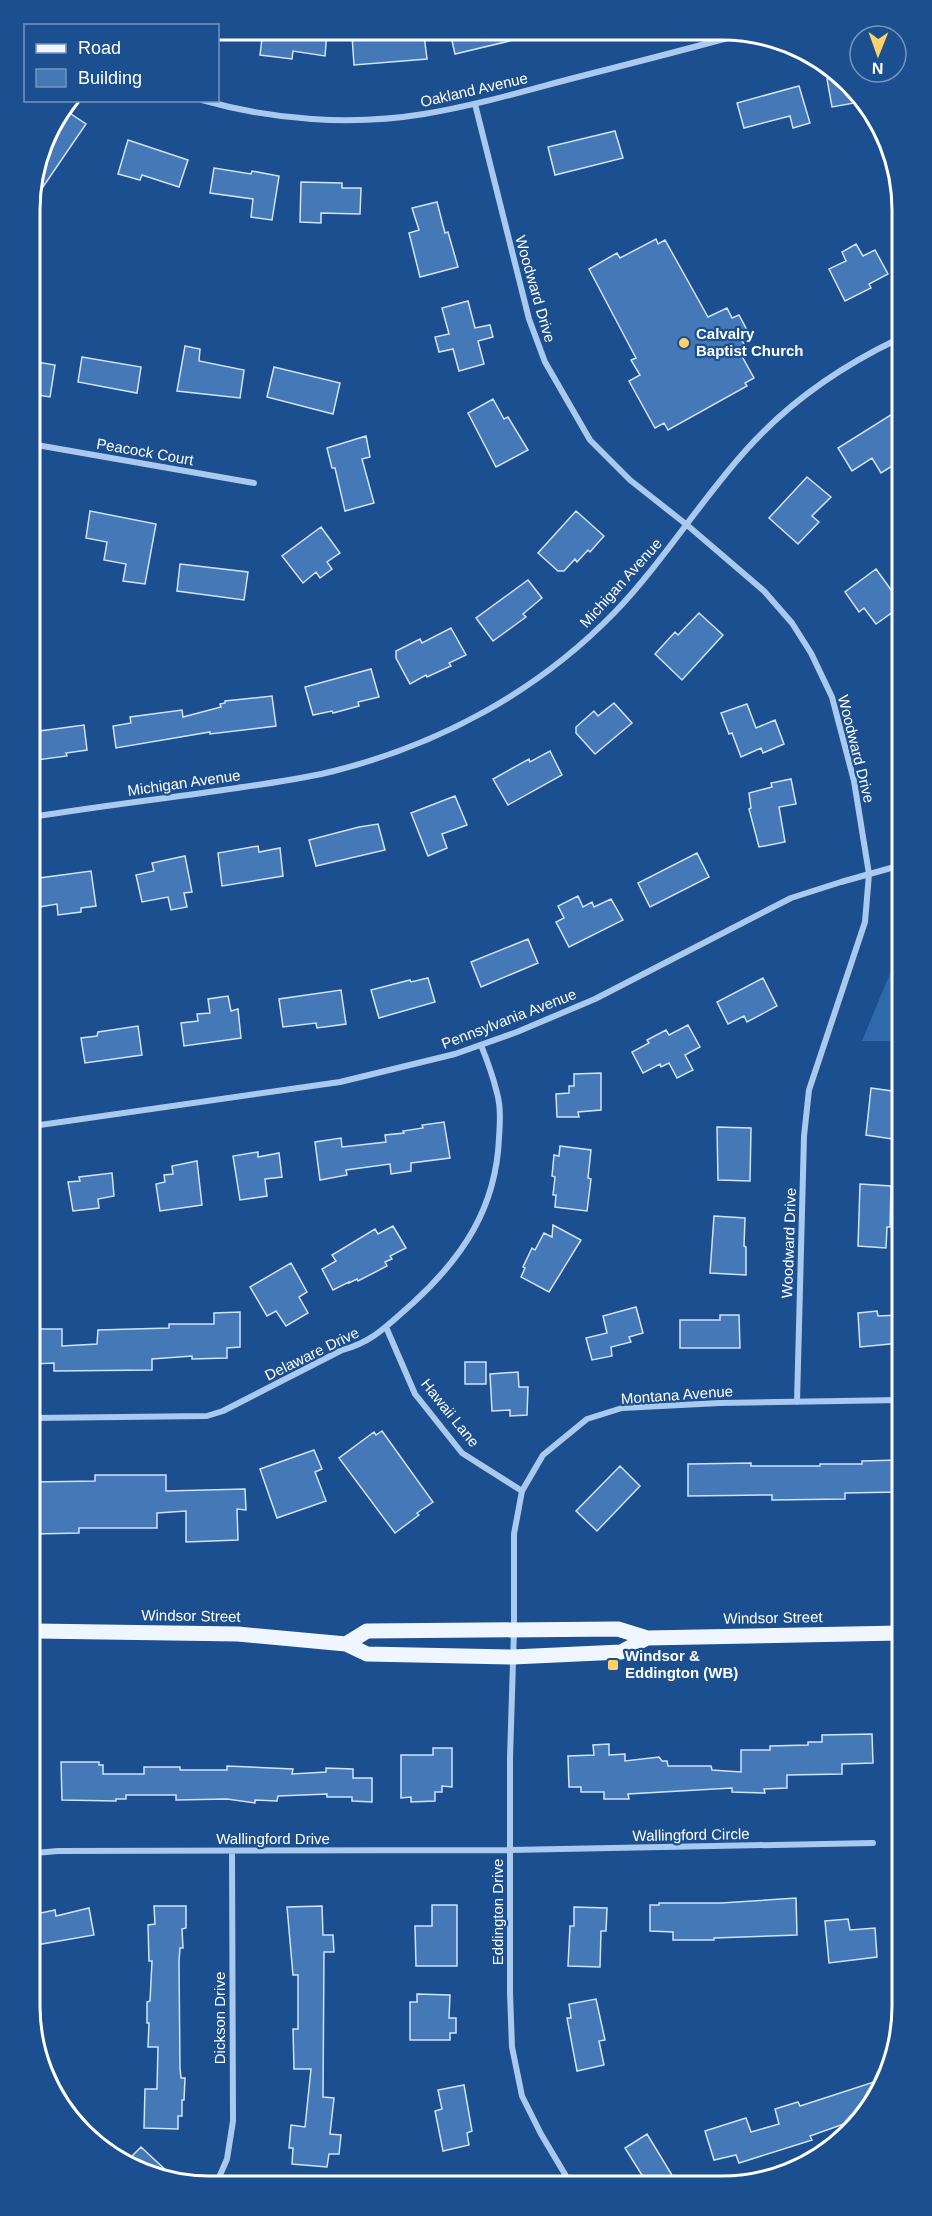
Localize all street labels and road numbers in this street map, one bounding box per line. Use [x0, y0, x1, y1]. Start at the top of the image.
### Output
street label: Oakland Avenue [418, 69, 529, 110]
street label: Woodward Drive [512, 233, 559, 344]
street label: Peacock Court [95, 435, 196, 469]
street label: Michigan Avenue [576, 535, 665, 631]
street label: Woodward Drive [835, 693, 878, 805]
street label: Michigan Avenue [126, 766, 242, 799]
street label: Pennsylvania Avenue [439, 985, 579, 1052]
street label: Woodward Drive [778, 1187, 799, 1299]
street label: Delaware Drive [262, 1323, 362, 1384]
street label: Hawaii Lane [418, 1375, 483, 1450]
street label: Montana Avenue [620, 1382, 734, 1407]
street label: Windsor Street [141, 1606, 242, 1625]
street label: Windsor Street [723, 1608, 824, 1627]
street label: Wallingford Circle [632, 1825, 750, 1844]
street label: Wallingford Drive [216, 1830, 330, 1847]
street label: Eddington Drive [489, 1859, 506, 1965]
street label: Dickson Drive [211, 1972, 228, 2064]

